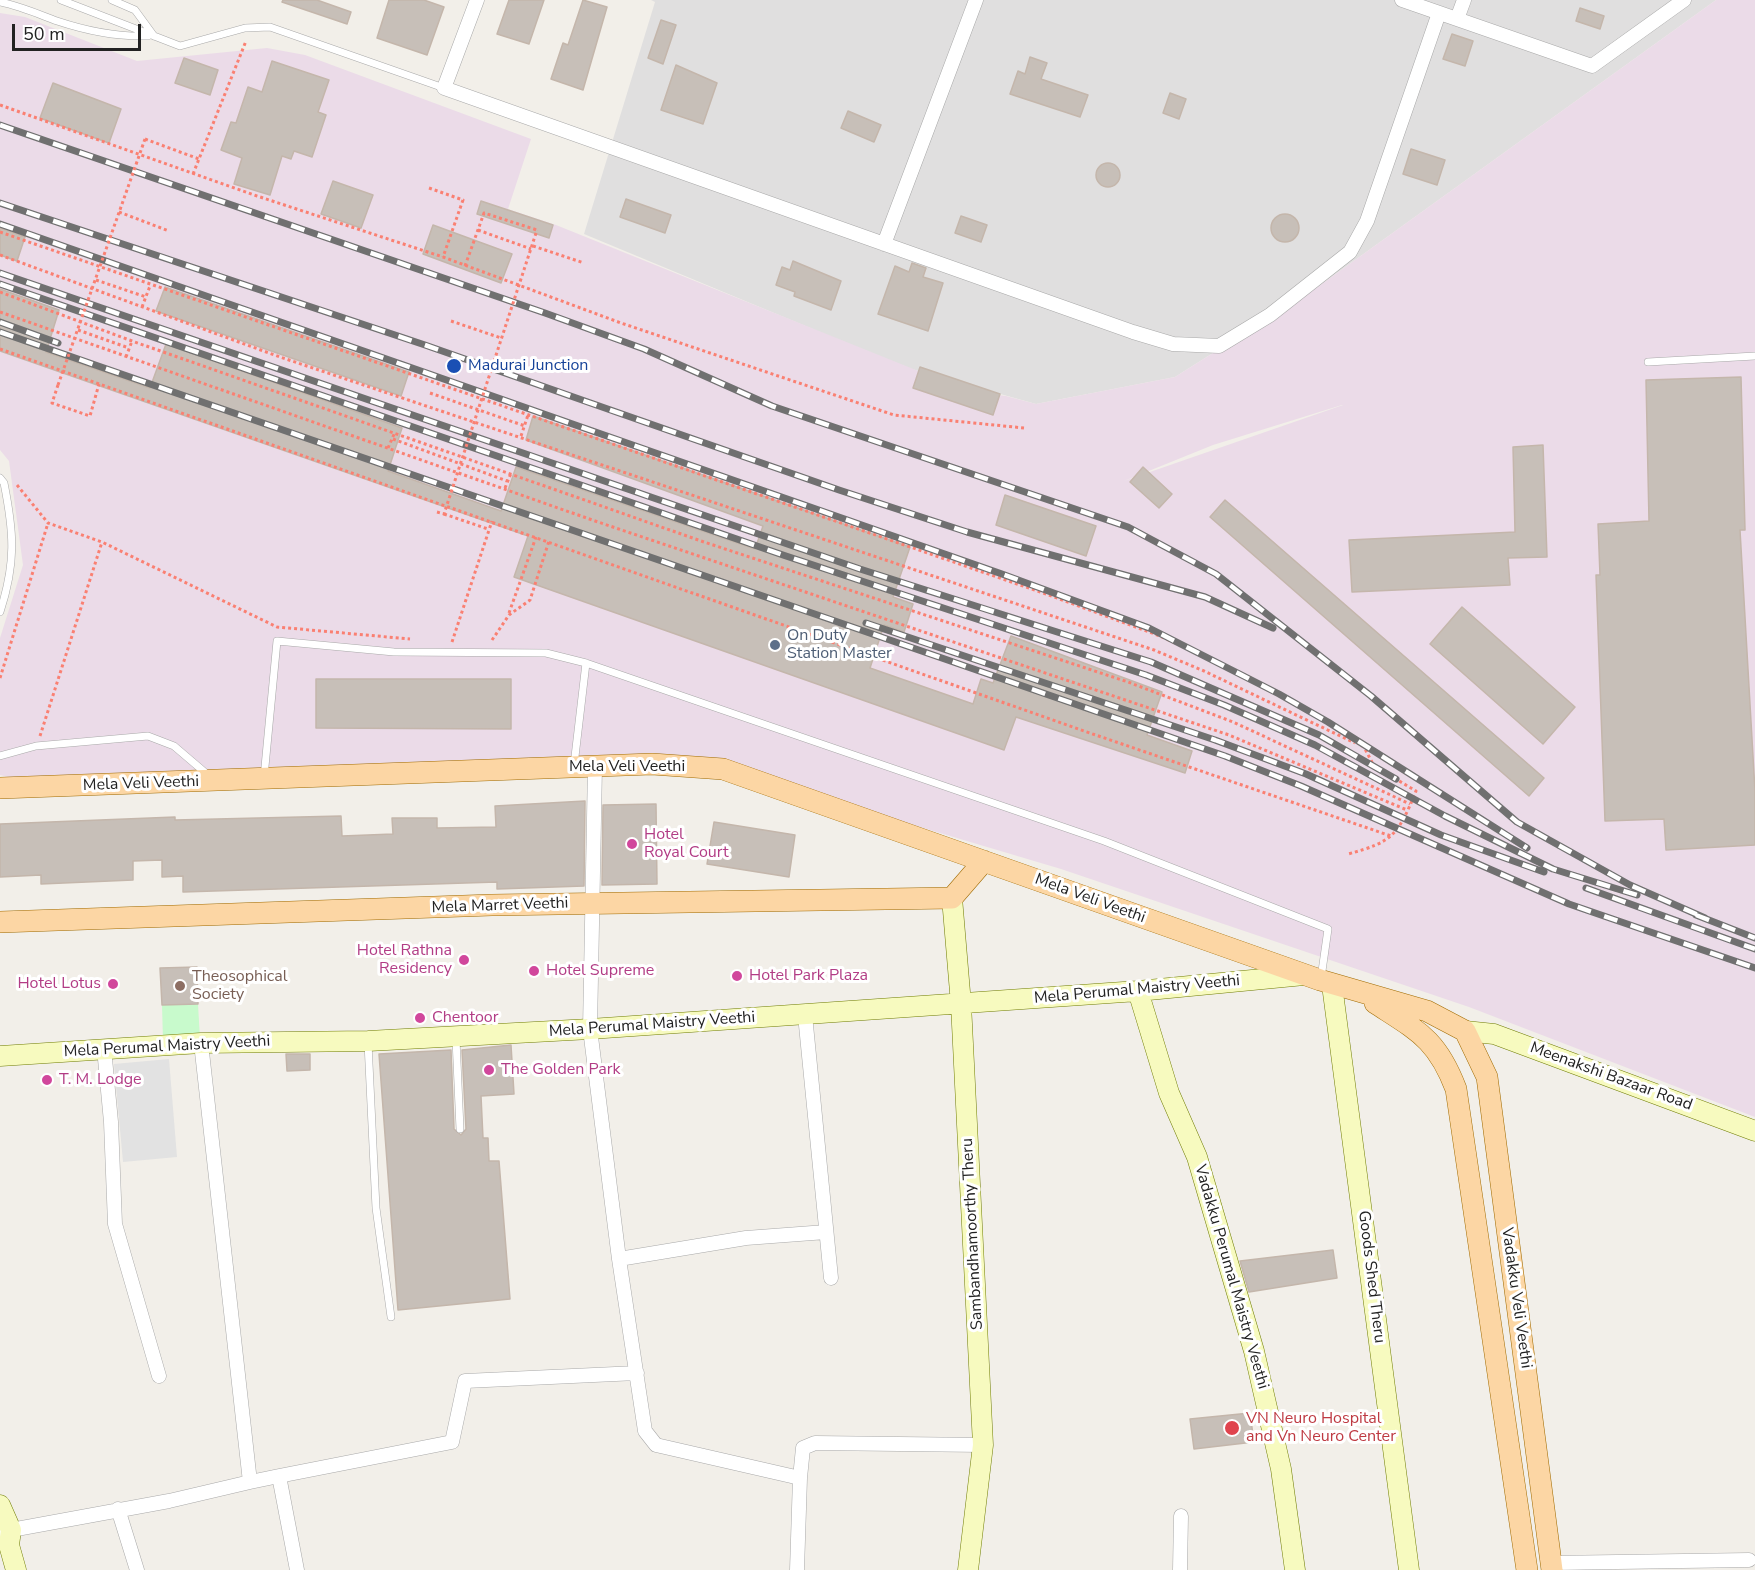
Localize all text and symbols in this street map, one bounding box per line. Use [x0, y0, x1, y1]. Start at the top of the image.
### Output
scale bar [15, 12, 144, 50]
text: 50 m [23, 22, 65, 46]
place label: Madurai Junction [468, 356, 588, 376]
marker: Madurai Junction [445, 357, 463, 375]
place label: On Duty Station Master [787, 626, 892, 664]
marker: On Duty Station Master [768, 638, 782, 652]
street label: Mela Veli Veethi [569, 757, 685, 777]
street label: Mela Veli Veethi [83, 772, 199, 796]
place label: Hotel Royal Court [644, 825, 729, 863]
marker: Hotel Royal Court [625, 837, 639, 851]
street label: Mela Veli Veethi [1032, 870, 1148, 928]
street label: Mela Marret Veethi [431, 894, 569, 918]
place label: Hotel Rathna Residency [357, 941, 452, 979]
marker: Hotel Rathna Residency [457, 953, 471, 967]
place label: Hotel Supreme [546, 961, 654, 981]
marker: Hotel Supreme [527, 964, 541, 978]
place label: Hotel Park Plaza [749, 966, 868, 986]
place label: Theosophical Society [192, 967, 287, 1005]
marker: Hotel Park Plaza [730, 969, 744, 983]
street label: Mela Perumal Maistry Veethi [1033, 971, 1241, 1009]
place label: Hotel Lotus [17, 974, 101, 994]
marker: Hotel Lotus [106, 977, 120, 991]
marker: Theosophical Society [173, 979, 187, 993]
place label: Chentoor [432, 1008, 498, 1028]
street label: Mela Perumal Maistry Veethi [548, 1008, 756, 1042]
marker: Chentoor [413, 1011, 427, 1025]
street label: Mela Perumal Maistry Veethi [63, 1032, 271, 1062]
street label: Meenakshi Bazaar Road [1527, 1039, 1695, 1115]
place label: The Golden Park [501, 1060, 621, 1080]
marker: The Golden Park [482, 1063, 496, 1077]
place label: T. M. Lodge [59, 1070, 142, 1090]
marker: T. M. Lodge [40, 1073, 54, 1087]
street label: Sambandhamoorthy Theru [958, 1137, 988, 1331]
street label: Vadakku Perumal Maistry Veethi [1190, 1163, 1272, 1391]
street label: Goods Shed Theru [1353, 1210, 1389, 1344]
street label: Vadakku Veli Veethi [1497, 1226, 1535, 1370]
place label: VN Neuro Hospital and Vn Neuro Center [1246, 1409, 1396, 1447]
marker: VN Neuro Hospital and Vn Neuro Center [1223, 1419, 1241, 1437]

